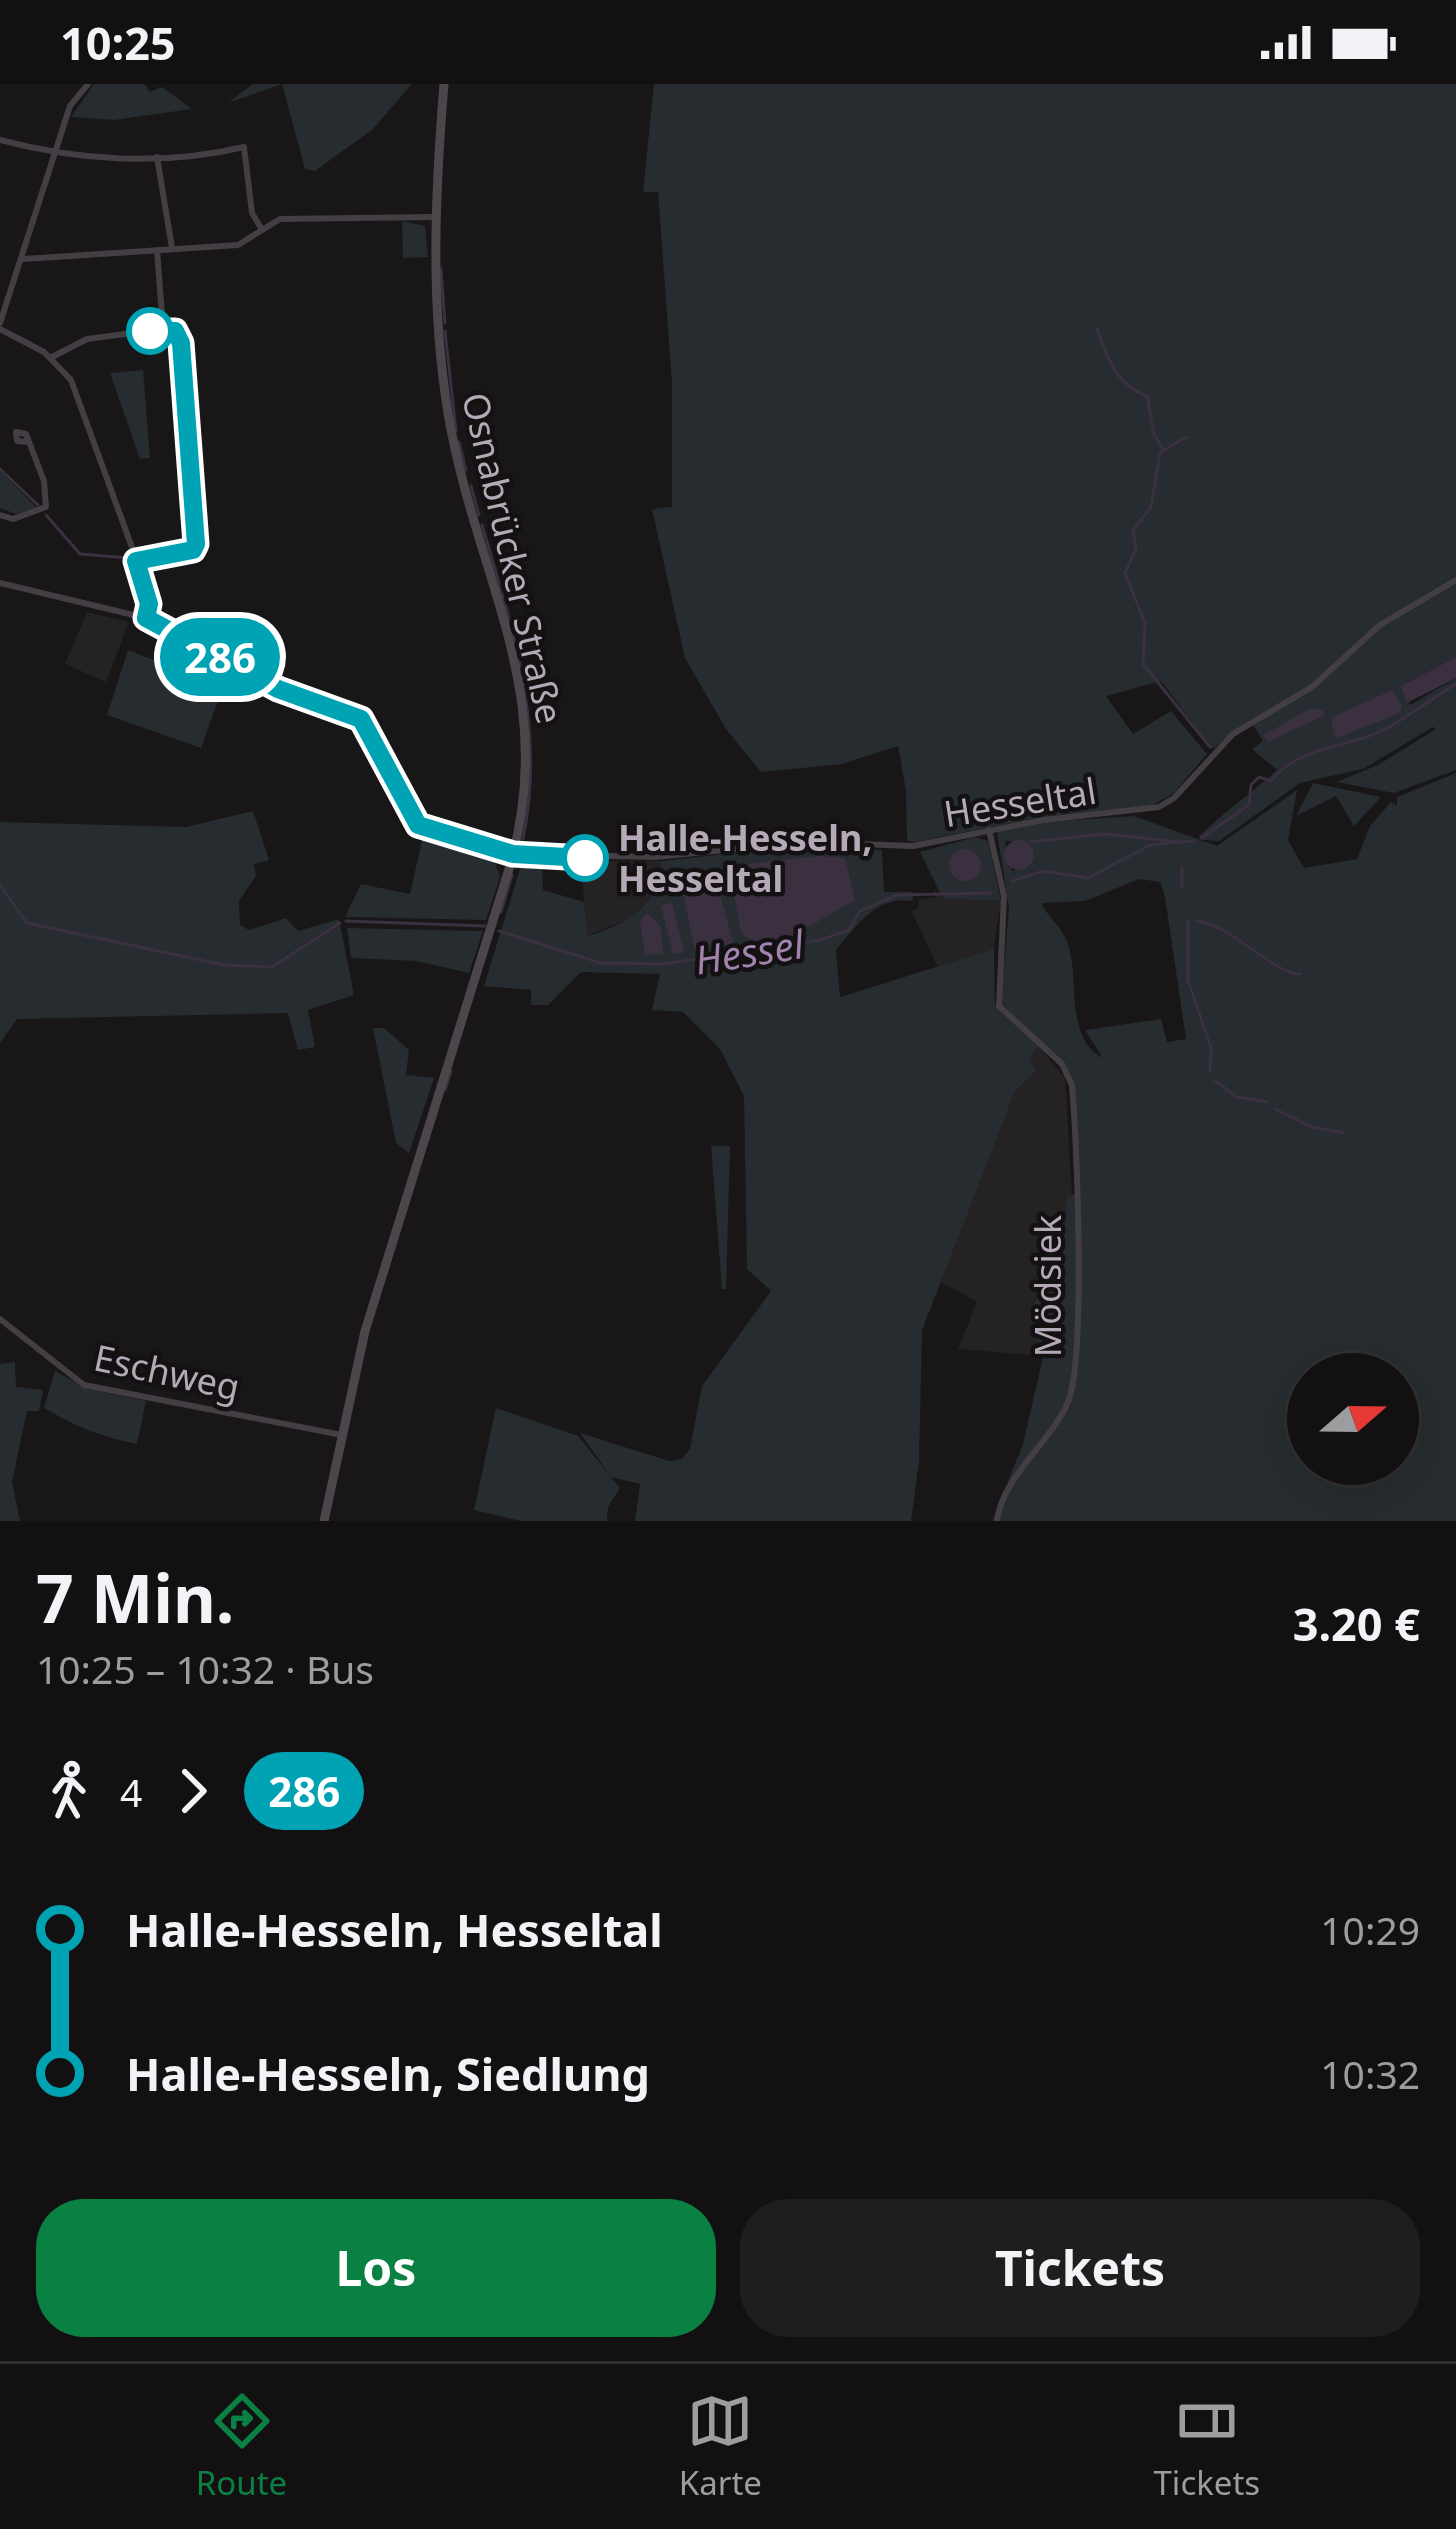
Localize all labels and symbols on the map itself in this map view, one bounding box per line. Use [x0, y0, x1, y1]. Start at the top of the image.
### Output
unlabelled marker [128, 309, 172, 353]
street label: Osnabrücker Straße [451, 388, 575, 728]
line badge: 286 [151, 618, 289, 696]
street label: Hesseltal [940, 766, 1100, 838]
place label: Halle-Hesseln, Hesseltal [618, 813, 873, 903]
marker: Halle-Hesseln, Hesseltal [563, 836, 607, 880]
water label: Hessel [691, 916, 808, 986]
street label: Mödsiek [1023, 1215, 1072, 1357]
street label: Eschweg [90, 1333, 244, 1411]
north arrow [1287, 1353, 1419, 1485]

